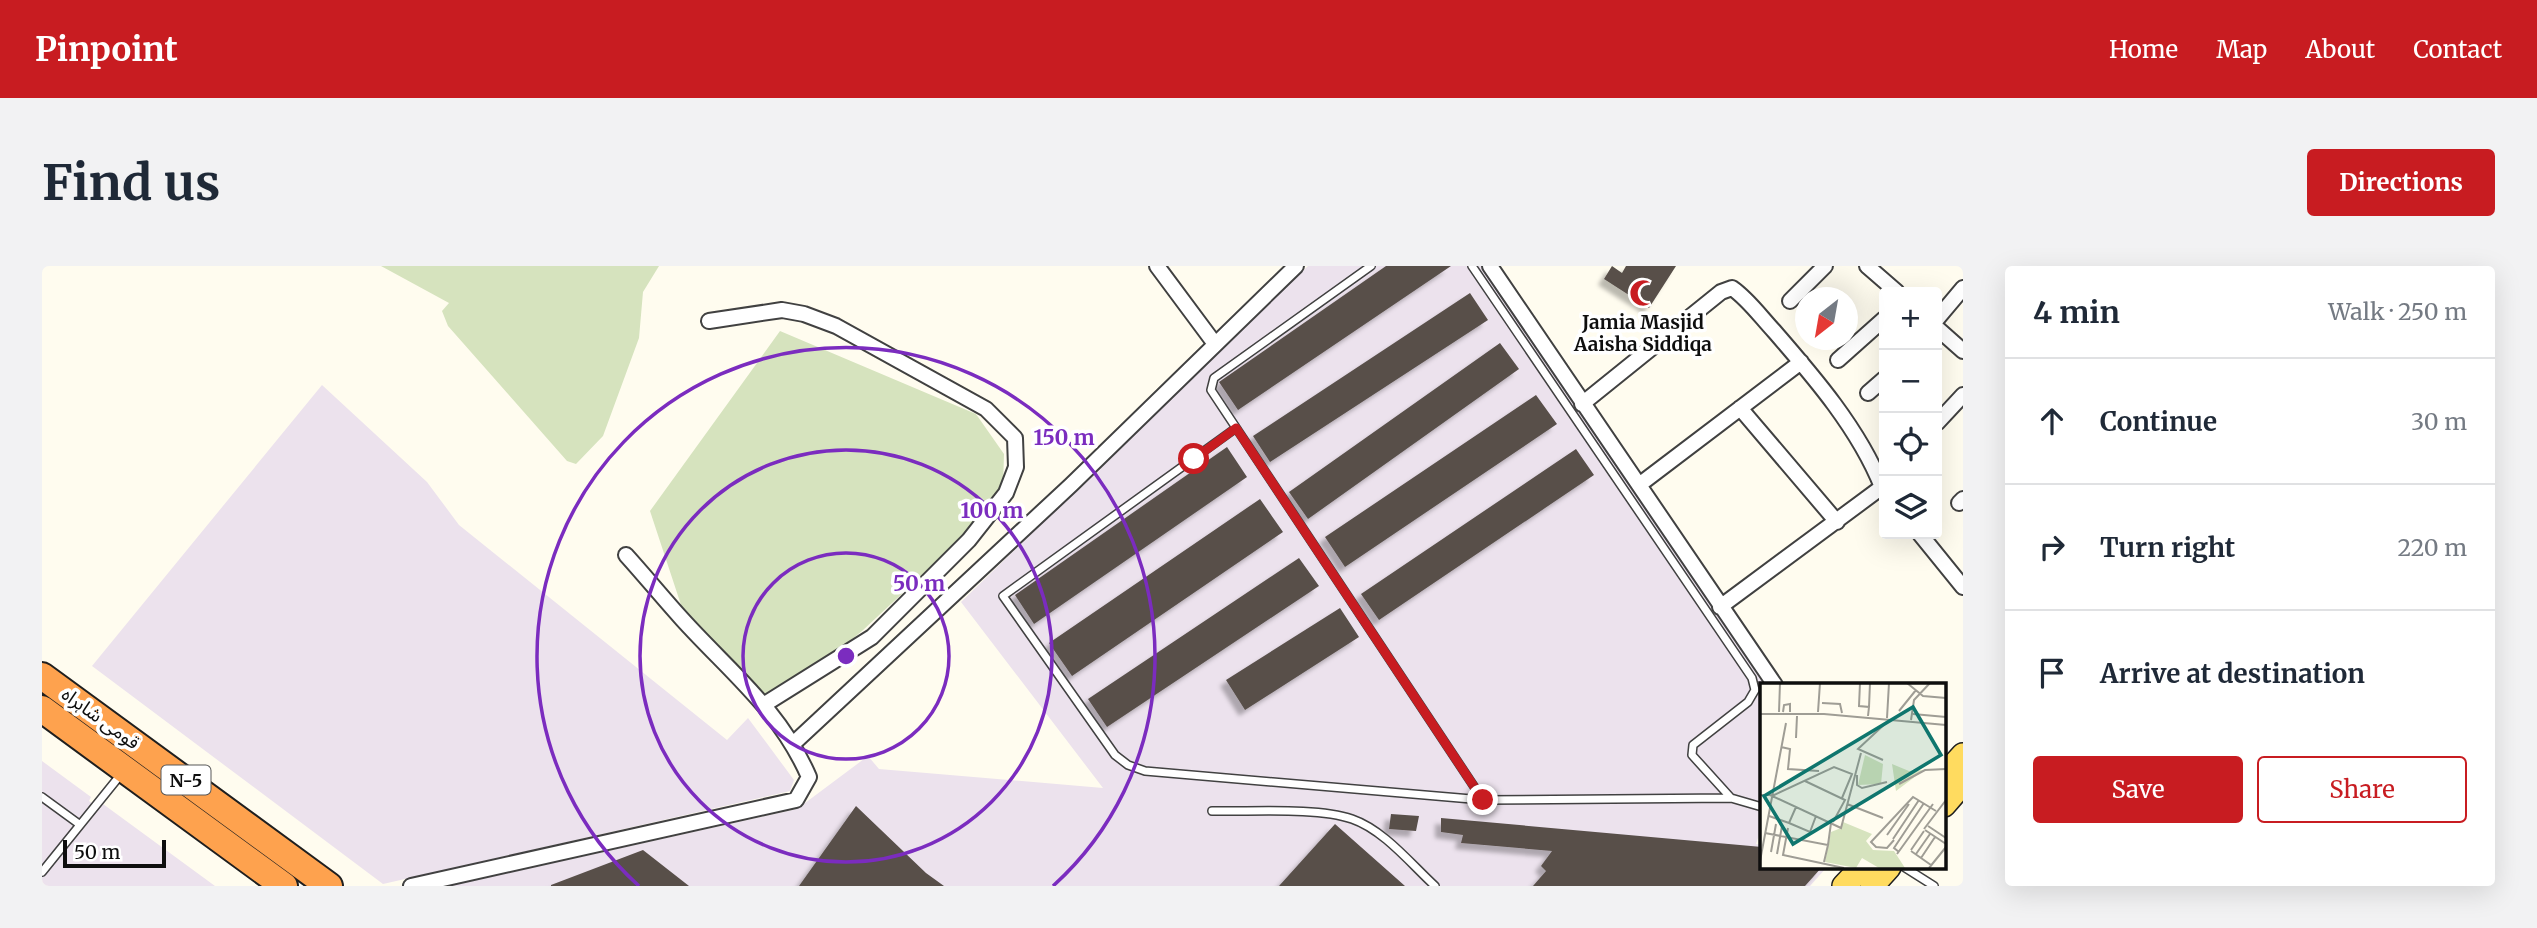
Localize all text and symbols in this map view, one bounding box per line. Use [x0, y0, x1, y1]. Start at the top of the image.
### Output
text: Pinpoint [35, 29, 178, 70]
text: Home [2109, 34, 2178, 65]
text: Map [2216, 34, 2267, 65]
text: About [2305, 34, 2375, 65]
text: Contact [2413, 34, 2502, 65]
button: Directions [2307, 149, 2495, 216]
text: Find us [42, 152, 220, 213]
mosque icon: Jamia Masjid Aaisha Siddiqa [1628, 278, 1658, 308]
north arrow [1795, 287, 1858, 350]
map controls [1879, 287, 1942, 539]
button: + [1879, 287, 1942, 350]
text: 4 min [2033, 293, 2120, 331]
text: Walk · 250 m [2328, 297, 2467, 326]
place label: Jamia Masjid Aaisha Siddiqa [1573, 310, 1712, 356]
button: − [1879, 350, 1942, 413]
icon: ahead [2033, 402, 2071, 440]
text: Continue [2100, 405, 2217, 438]
text: 30 m [2411, 407, 2467, 436]
button: locate [1879, 413, 1942, 476]
text: 150 m [1033, 424, 1095, 451]
route start [1178, 443, 1209, 474]
button: layers [1879, 476, 1942, 539]
text: 100 m [961, 497, 1023, 524]
icon: right [2033, 528, 2071, 566]
text: Turn right [2100, 531, 2235, 564]
text: 220 m [2397, 533, 2467, 562]
text: 50 m [893, 570, 945, 597]
centre of rings [834, 644, 858, 668]
icon: arrive [2033, 654, 2071, 692]
text: Arrive at destination [2100, 657, 2365, 690]
street label: قومی شاہراہ [57, 682, 145, 754]
inset map [1760, 683, 1946, 869]
button: Save [2033, 756, 2243, 823]
button: Share [2257, 756, 2467, 823]
road number: N-5 [162, 766, 210, 794]
route end [1467, 784, 1498, 815]
scale bar [63, 837, 166, 869]
text: 50 m [74, 840, 120, 864]

